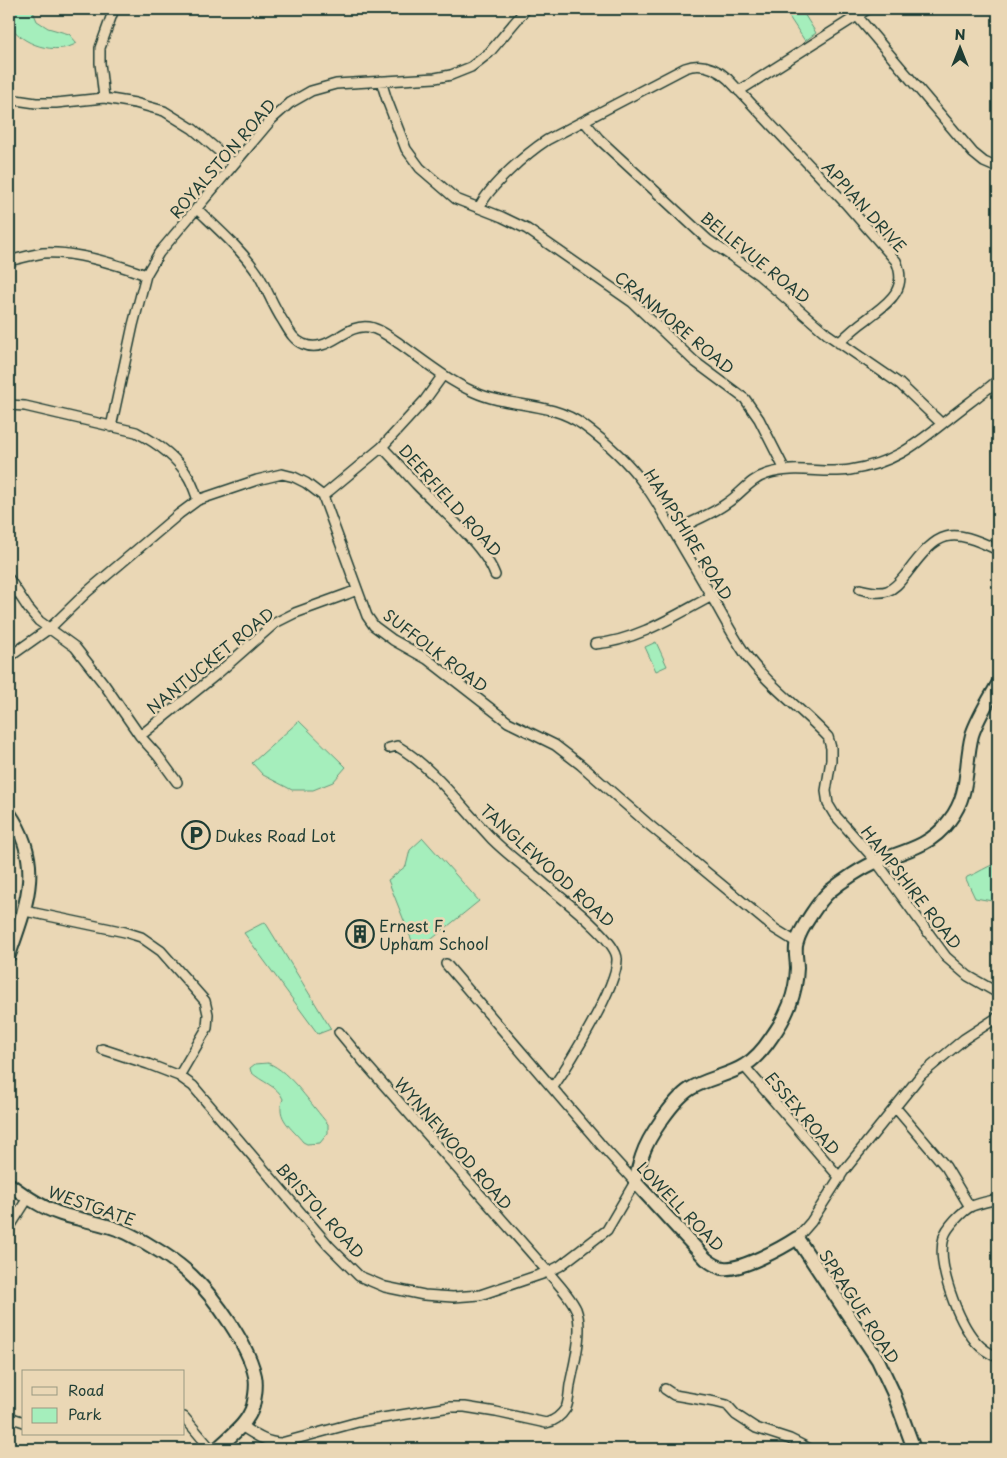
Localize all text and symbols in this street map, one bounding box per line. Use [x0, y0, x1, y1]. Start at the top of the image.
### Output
north arrow [934, 22, 984, 72]
text: N [954, 24, 966, 45]
street label: ROYALSTON ROAD [163, 93, 281, 223]
street label: APPIAN DRIVE [817, 155, 913, 257]
street label: BELLEVUE ROAD [696, 205, 816, 309]
street label: CRANMORE ROAD [610, 265, 740, 379]
street label: DEERFIELD ROAD [394, 439, 508, 561]
street label: HAMPSHIRE ROAD [639, 464, 739, 604]
street label: NANTUCKET ROAD [141, 601, 279, 719]
street label: SUFFOLK ROAD [379, 603, 493, 697]
street label: TANGLEWOOD ROAD [475, 798, 621, 932]
parking icon: Dukes Road Lot [181, 820, 211, 850]
street label: HAMPSHIRE ROAD [856, 820, 968, 954]
place label: Dukes Road Lot [215, 823, 336, 847]
place label: Ernest F. Upham School [379, 913, 489, 955]
building icon: Ernest F. Upham School [345, 919, 375, 949]
street label: ESSEX ROAD [760, 1066, 846, 1160]
street label: WYNNEWOOD ROAD [390, 1071, 518, 1215]
street label: LOWELL ROAD [632, 1156, 730, 1256]
street label: BRISTOL ROAD [271, 1157, 371, 1263]
street label: WESTGATE [45, 1179, 139, 1231]
street label: SPRAGUE ROAD [814, 1244, 906, 1368]
legend [22, 1370, 185, 1436]
text: Road [68, 1378, 104, 1401]
text: Park [68, 1402, 102, 1425]

